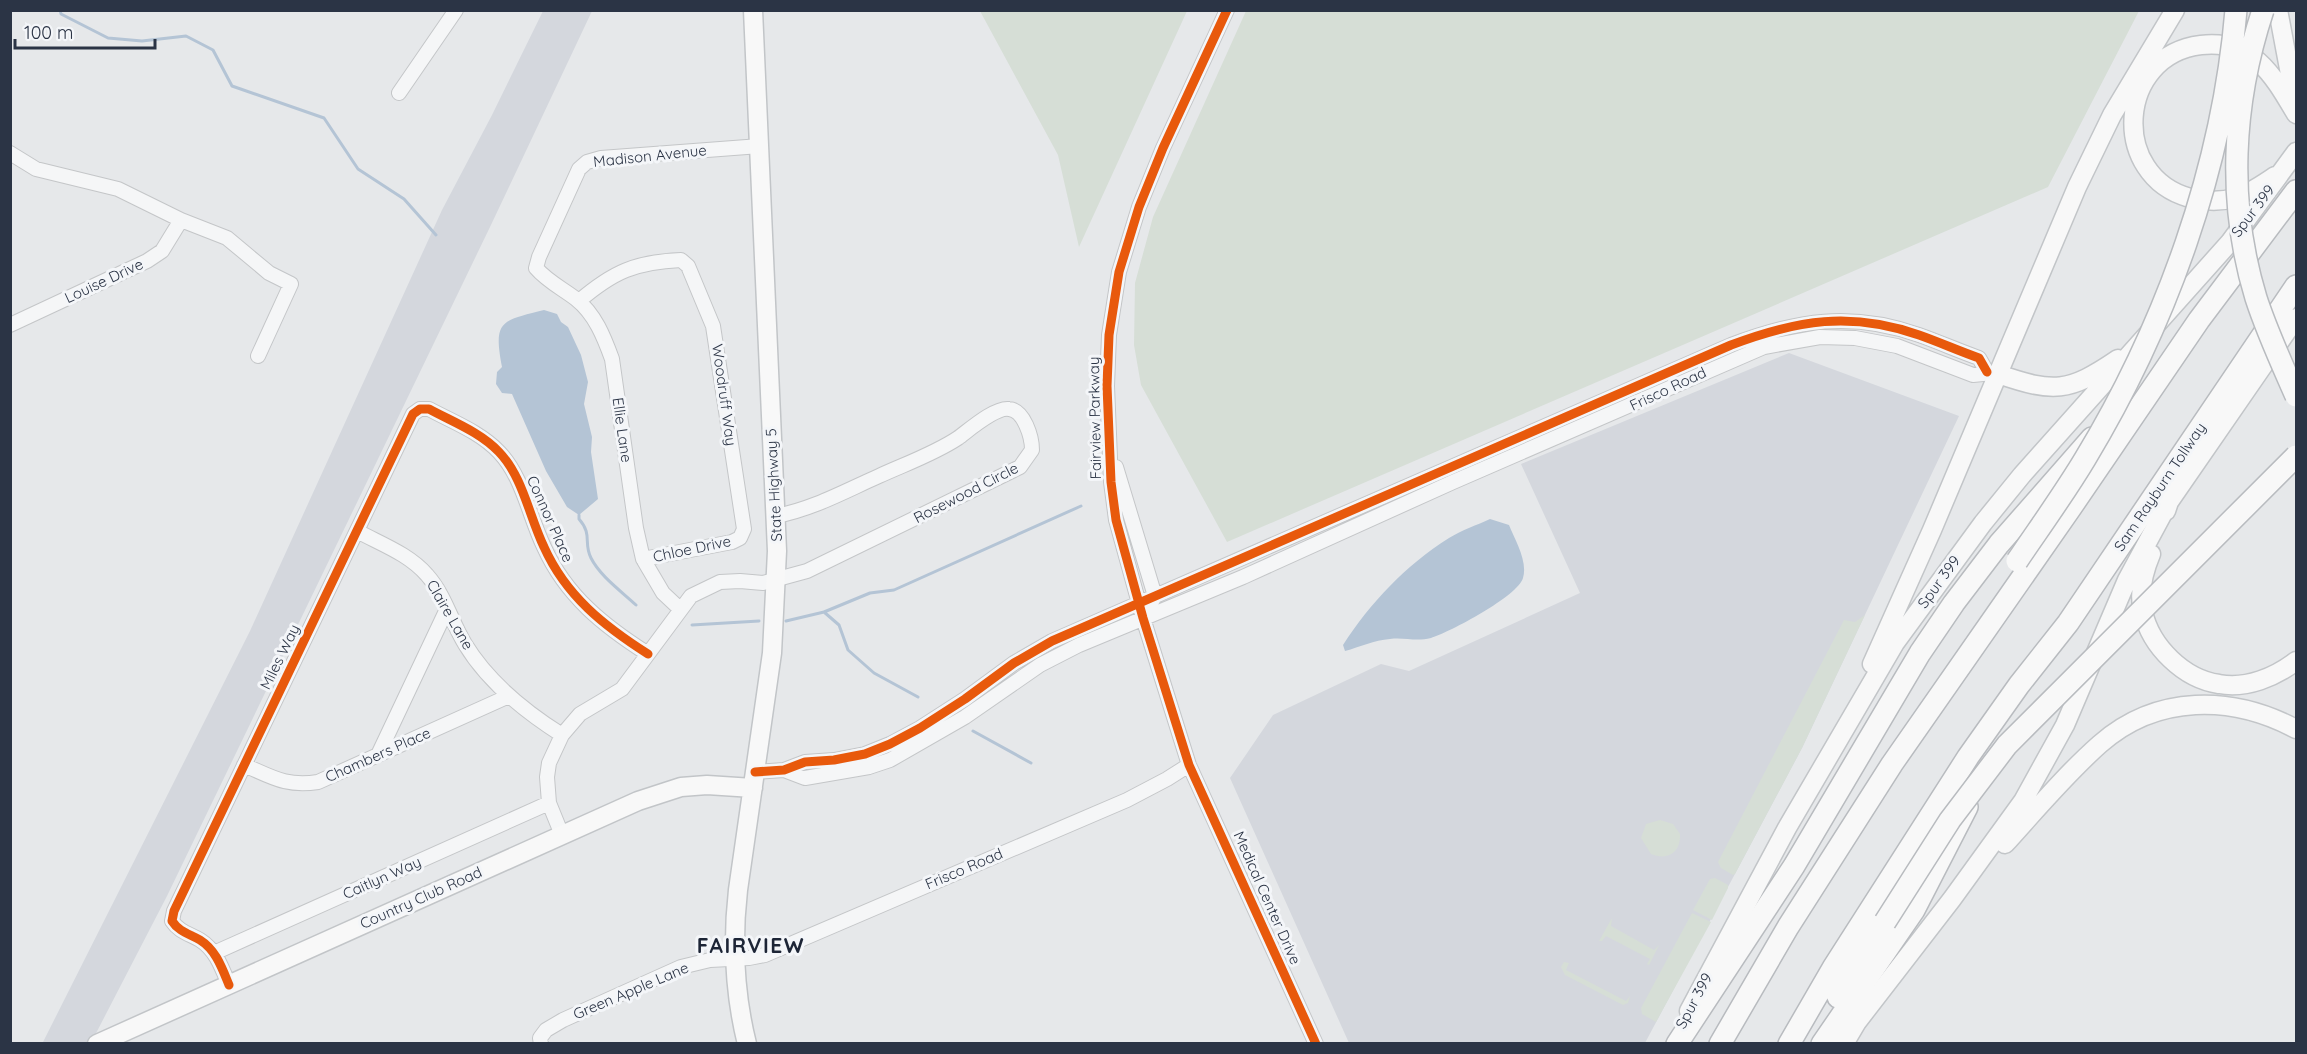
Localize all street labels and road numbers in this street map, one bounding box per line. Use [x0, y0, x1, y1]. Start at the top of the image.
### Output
street label: Madison Avenue [592, 140, 708, 171]
street label: Spur 399 [2227, 181, 2278, 241]
street label: Louise Drive [61, 254, 146, 307]
street label: Woodruff Way [708, 343, 741, 447]
street label: Fairview Parkway [1084, 356, 1105, 480]
street label: Frisco Road [1626, 363, 1709, 415]
street label: Ellie Lane [609, 396, 636, 464]
street label: Sam Rayburn Tollway [2109, 419, 2210, 555]
street label: State Highway 5 [761, 428, 786, 542]
street label: Rosewood Circle [910, 458, 1021, 527]
street label: Connor Place [523, 473, 578, 565]
street label: Chloe Drive [651, 531, 733, 566]
street label: Spur 399 [1913, 552, 1964, 612]
street label: Claire Lane [423, 576, 478, 653]
street label: Miles Way [256, 621, 304, 693]
street label: Chambers Place [322, 723, 433, 786]
street label: Medical Center Drive [1229, 828, 1305, 967]
street label: Frisco Road [922, 844, 1005, 893]
street label: Caitlyn Way [340, 852, 424, 903]
street label: Country Club Road [357, 862, 485, 933]
street label: Green Apple Lane [570, 958, 691, 1023]
street label: Spur 399 [1671, 970, 1716, 1032]

